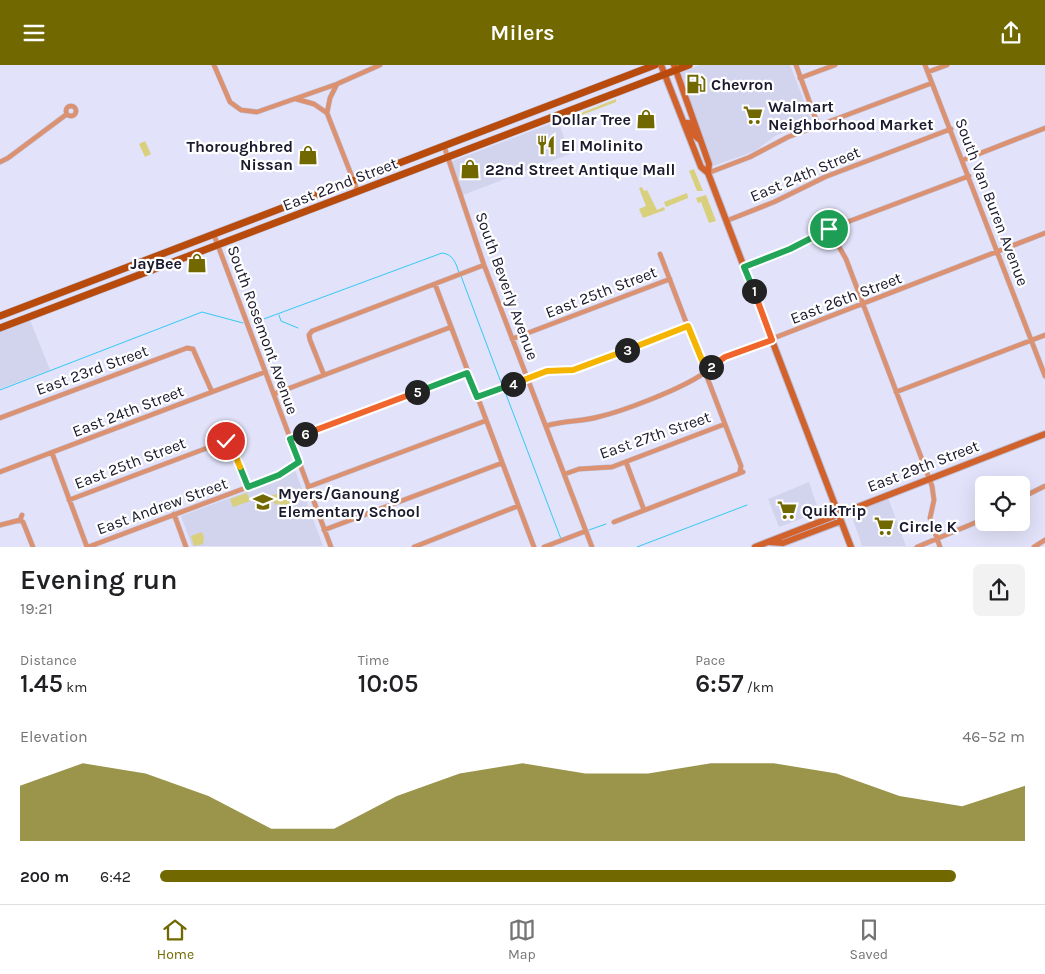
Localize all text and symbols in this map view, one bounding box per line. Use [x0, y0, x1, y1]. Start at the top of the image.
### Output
icon: menu [20, 19, 48, 47]
icon: share [997, 19, 1025, 47]
text: Milers [490, 20, 555, 46]
fuel station icon: Chevron [685, 73, 707, 95]
place label: Chevron [711, 75, 773, 94]
place label: Walmart Neighborhood Market [768, 97, 933, 134]
supermarket icon: Walmart Neighborhood Market [742, 104, 764, 126]
shop icon: Dollar Tree [635, 108, 657, 130]
place label: Dollar Tree [551, 110, 631, 129]
street label: South Van Buren Avenue [951, 115, 1033, 289]
restaurant icon: El Molinito [535, 134, 557, 156]
place label: El Molinito [561, 136, 643, 155]
place label: Thoroughbred Nissan [186, 137, 293, 174]
street label: East 24th Street [747, 142, 863, 206]
shop icon: Thoroughbred Nissan [297, 144, 319, 166]
street label: East 22nd Street [280, 153, 400, 215]
shop icon: 22nd Street Antique Mall [459, 158, 481, 180]
place label: 22nd Street Antique Mall [485, 160, 675, 179]
pin [808, 208, 850, 250]
street label: South Beverly Avenue [471, 209, 543, 363]
icon: arrive [815, 215, 843, 243]
street label: South Rosemont Avenue [224, 243, 302, 417]
shop icon: JayBee [186, 252, 208, 274]
place label: JayBee [130, 254, 182, 273]
street label: East 25th Street [543, 262, 659, 322]
street label: East 26th Street [788, 268, 904, 328]
pin: 1 [742, 279, 766, 303]
text: 1 [752, 283, 757, 300]
pin: 3 [614, 337, 640, 363]
street label: East 23rd Street [33, 341, 151, 399]
text: 3 [623, 342, 632, 359]
pin: 2 [698, 355, 724, 379]
text: 2 [707, 359, 716, 376]
pin: 4 [500, 371, 526, 397]
text: 4 [509, 376, 518, 393]
pin: 5 [404, 379, 430, 405]
street label: East 24th Street [70, 381, 186, 441]
text: 5 [413, 384, 422, 401]
street label: East 27th Street [597, 407, 713, 463]
pin [205, 420, 247, 462]
pin: 6 [292, 421, 318, 447]
text: 6 [301, 426, 310, 443]
icon: check [212, 427, 240, 455]
street label: East 25th Street [72, 433, 188, 493]
street label: East 29th Street [865, 436, 981, 496]
street label: East Andrew Street [94, 474, 230, 538]
map controls [975, 476, 1030, 531]
button: locate [975, 476, 1030, 531]
place label: Myers/Ganoung Elementary School [278, 484, 420, 521]
school or university icon: Myers/Ganoung Elementary School [252, 491, 274, 513]
supermarket icon: QuikTrip [776, 499, 798, 521]
place label: QuikTrip [802, 501, 866, 520]
supermarket icon: Circle K [873, 515, 895, 537]
place label: Circle K [899, 517, 958, 536]
text: Evening run [20, 563, 177, 596]
button: share [973, 564, 1025, 616]
text: 19:21 [20, 599, 53, 618]
text: Distance [20, 652, 77, 669]
text: Time [358, 652, 389, 669]
text: Pace [695, 652, 725, 669]
text: 1.45 [20, 669, 63, 698]
text: 10:05 [358, 669, 418, 698]
text: 6:57 [695, 669, 743, 698]
text: km [63, 679, 87, 696]
text: /km [743, 679, 774, 696]
text: Elevation [20, 727, 88, 746]
text: 46–52 m [962, 727, 1025, 746]
text: 200 m [20, 867, 69, 886]
text: 6:42 [100, 867, 131, 886]
tab: Home [157, 916, 194, 963]
tab: Map [508, 916, 536, 963]
tab: Saved [849, 916, 888, 963]

